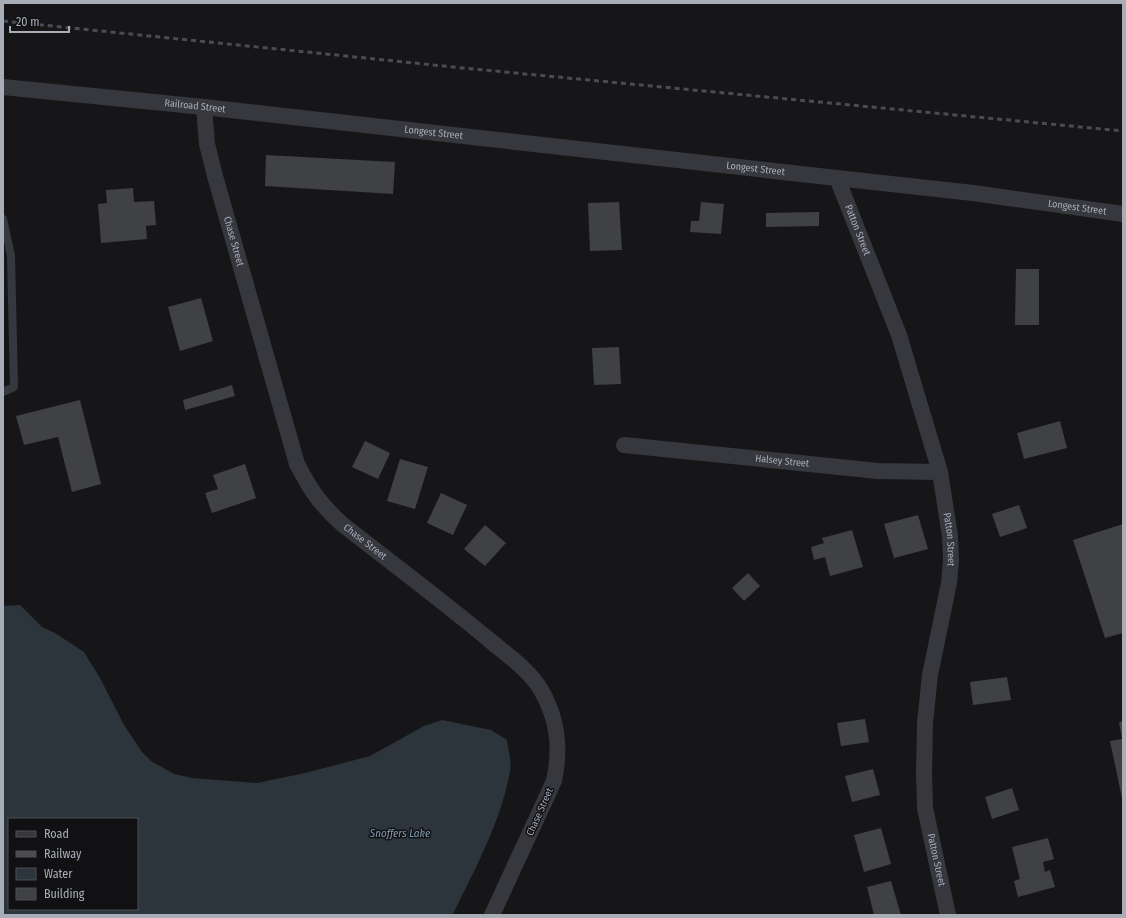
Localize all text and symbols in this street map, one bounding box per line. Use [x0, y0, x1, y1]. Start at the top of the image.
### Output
scale bar [10, 8, 69, 34]
text: 20 m [16, 15, 40, 29]
street label: Railroad Street [164, 97, 227, 115]
street label: Longest Street [404, 124, 464, 142]
street label: Longest Street [726, 160, 786, 178]
street label: Longest Street [1047, 198, 1108, 218]
street label: Patton Street [842, 203, 873, 258]
street label: Chase Street [221, 215, 247, 268]
street label: Halsey Street [755, 452, 810, 470]
street label: Patton Street [940, 512, 957, 567]
street label: Chase Street [341, 521, 390, 563]
street label: Chase Street [524, 785, 556, 838]
legend [8, 818, 138, 910]
text: Road [44, 827, 69, 841]
water label: Snoffers Lake [369, 827, 430, 840]
street label: Patton Street [925, 832, 948, 888]
text: Railway [44, 847, 82, 861]
text: Water [44, 867, 73, 881]
text: Building [44, 887, 85, 901]

